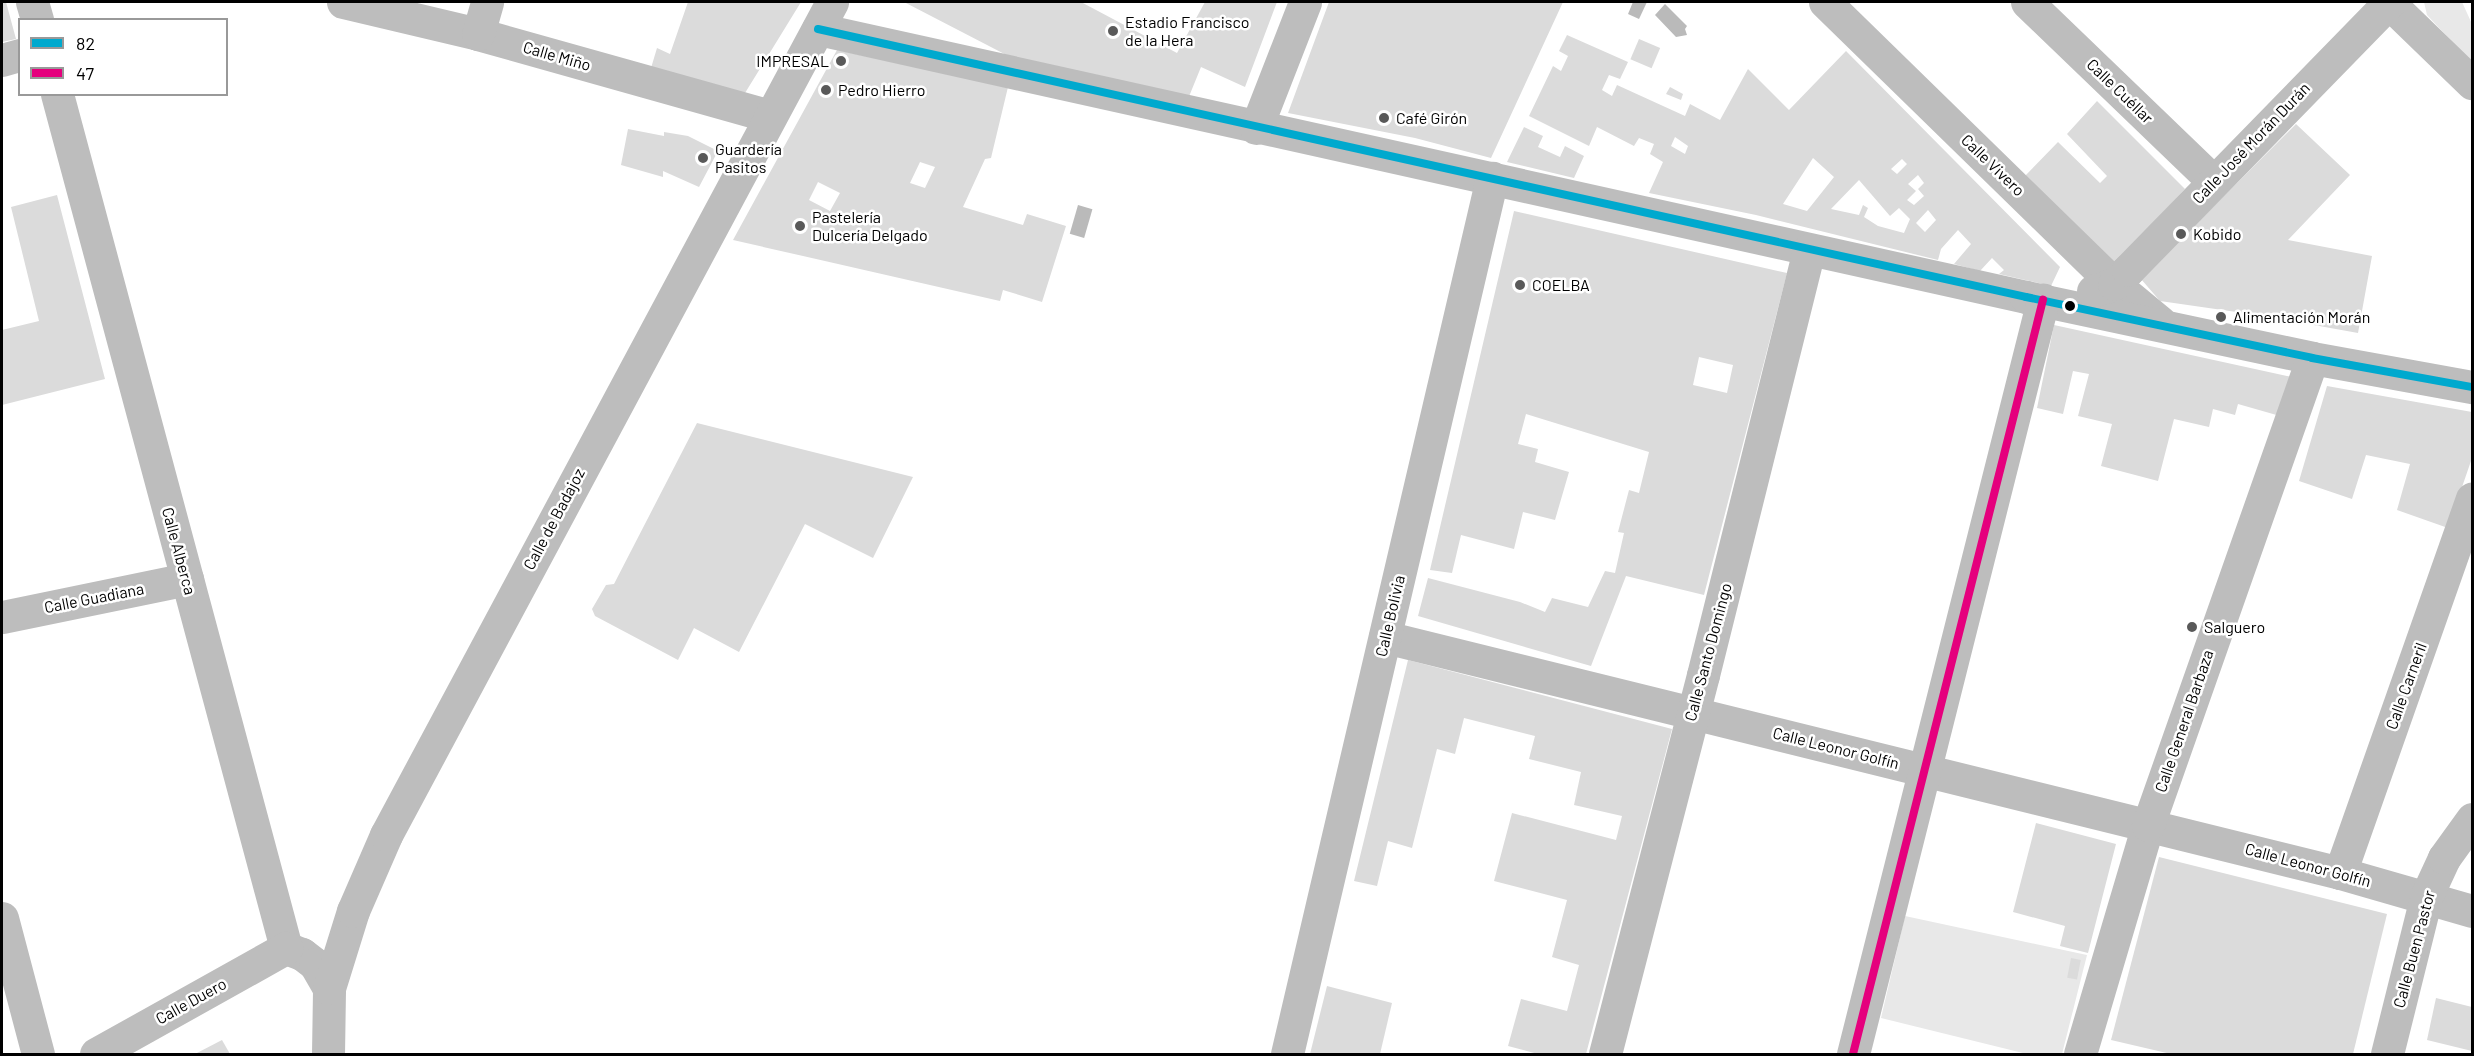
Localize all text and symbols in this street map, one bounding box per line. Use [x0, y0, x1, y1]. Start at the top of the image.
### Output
place label: Estadio Francisco de la Hera [1125, 12, 1250, 50]
legend [18, 18, 228, 96]
marker: Estadio Francisco de la Hera [1106, 24, 1120, 38]
text: 82 [76, 32, 95, 54]
street label: Calle Miño [521, 37, 593, 75]
place label: IMPRESAL [756, 51, 829, 71]
marker: IMPRESAL [834, 54, 848, 68]
street label: Calle Cuéllar [2083, 55, 2157, 127]
text: 47 [76, 62, 94, 84]
street label: Calle José Morán Durán [2188, 78, 2314, 208]
place label: Pedro Hierro [838, 80, 925, 100]
marker: Pedro Hierro [819, 83, 833, 97]
place label: Café Girón [1396, 108, 1467, 128]
marker: Café Girón [1377, 111, 1391, 125]
street label: Calle Vivero [1957, 130, 2029, 200]
place label: Guardería Pasitos [715, 139, 782, 177]
marker: Guardería Pasitos [696, 151, 710, 165]
place label: Pastelería Dulcería Delgado [812, 207, 928, 245]
marker: Pastelería Dulcería Delgado [793, 219, 807, 233]
place label: Kobido [2193, 224, 2242, 244]
marker: Kobido [2174, 227, 2188, 241]
place label: COELBA [1532, 275, 1590, 295]
marker: COELBA [1513, 278, 1527, 292]
unlabelled marker [2064, 300, 2076, 312]
place label: Alimentación Morán [2233, 307, 2370, 327]
marker: Alimentación Morán [2214, 310, 2228, 324]
street label: Calle de Badajoz [519, 465, 589, 573]
street label: Calle Alberca [158, 505, 200, 597]
street label: Calle Bolivia [1371, 573, 1409, 659]
street label: Calle Guadiana [42, 579, 146, 617]
street label: Calle Santo Domingo [1680, 581, 1736, 723]
place label: Salguero [2204, 617, 2265, 637]
marker: Salguero [2185, 620, 2199, 634]
street label: Calle Carneril [2381, 640, 2431, 732]
street label: Calle General Barbaza [2151, 647, 2217, 795]
street label: Calle Leonor Golfín [1771, 723, 1901, 773]
street label: Calle Leonor Golfín [2243, 839, 2373, 891]
street label: Calle Buen Pastor [2389, 888, 2439, 1010]
street label: Calle Duero [152, 974, 230, 1028]

